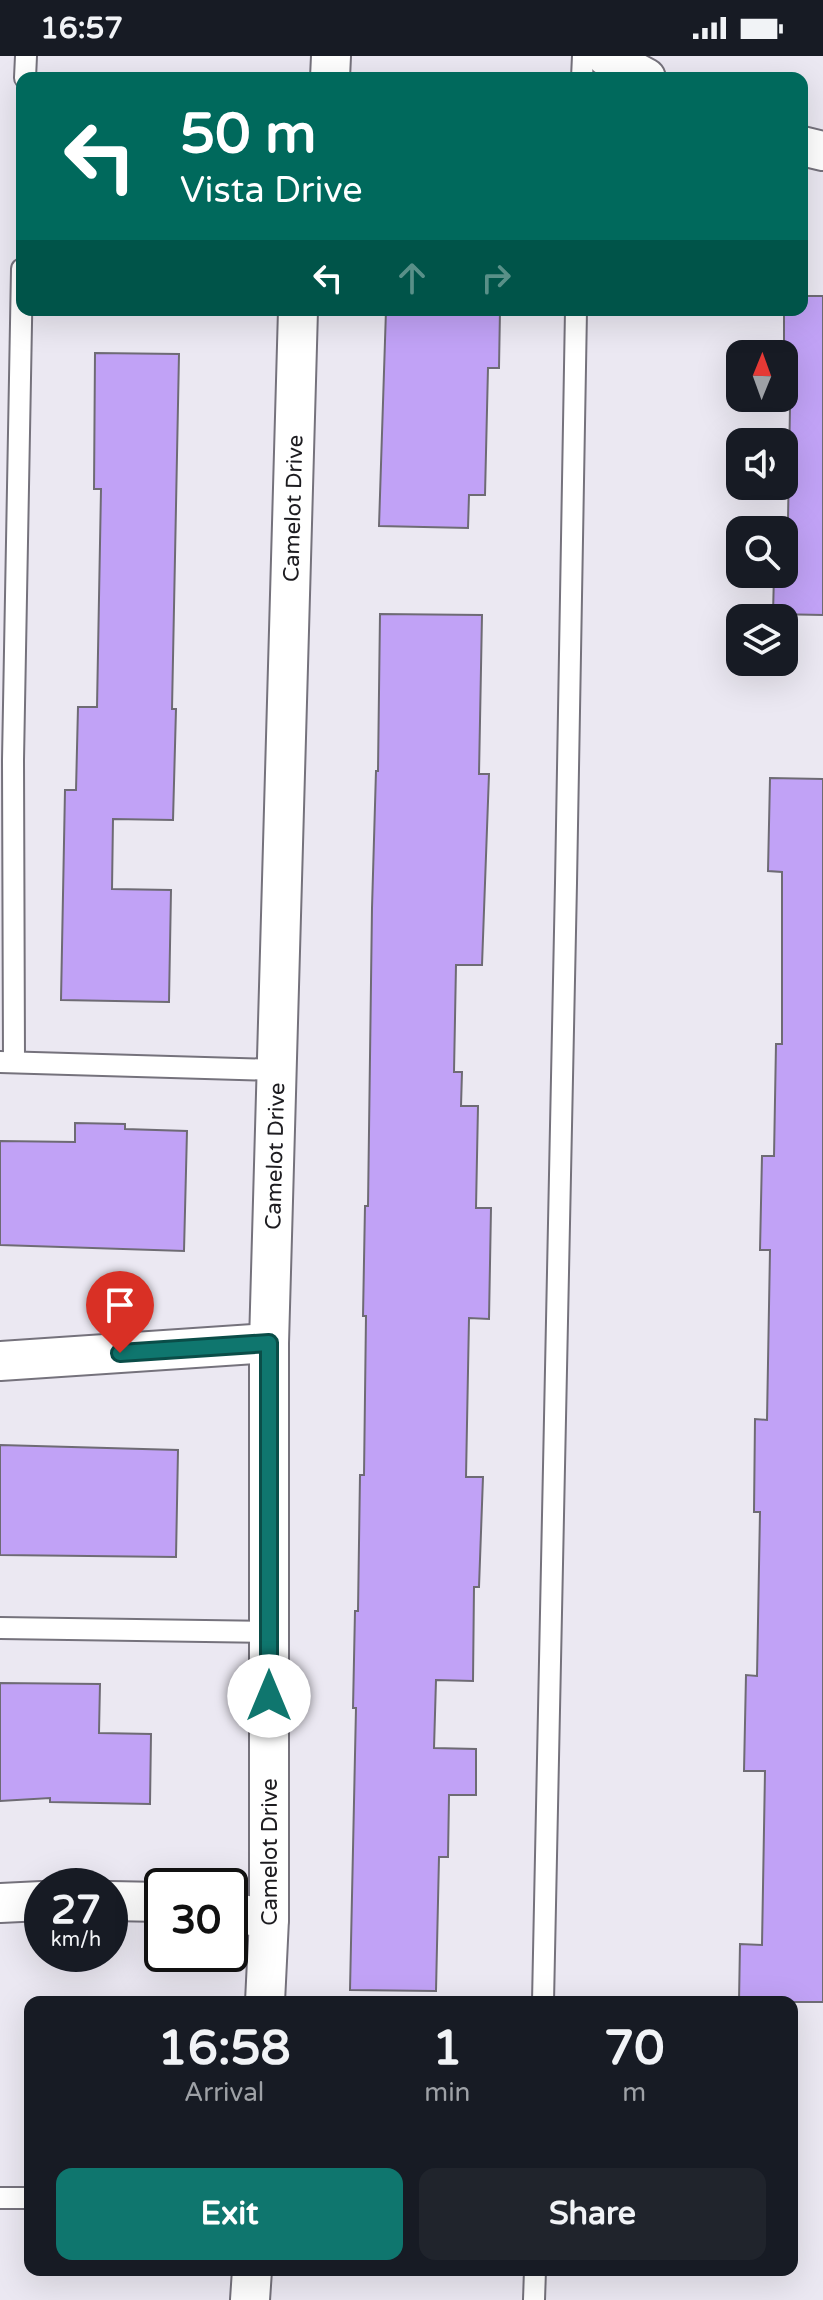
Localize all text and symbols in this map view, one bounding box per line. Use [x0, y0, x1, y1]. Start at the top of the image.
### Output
text: 16:57 [40, 10, 123, 47]
text: 50 m [180, 101, 316, 168]
icon: left [48, 104, 152, 208]
text: Vista Drive [180, 169, 363, 212]
icon: left [306, 256, 350, 300]
icon: ahead [390, 256, 434, 300]
icon: right [474, 256, 518, 300]
north arrow [726, 340, 798, 412]
map controls [726, 340, 798, 676]
button: sound [726, 428, 798, 500]
street label: Camelot Drive [278, 434, 308, 583]
button: search [726, 516, 798, 588]
button: layers [726, 604, 798, 676]
street label: Camelot Drive [260, 1082, 290, 1230]
pin [86, 1271, 154, 1353]
icon: arrive [98, 1283, 142, 1327]
position arrow [227, 1654, 311, 1738]
street label: Camelot Drive [257, 1778, 283, 1926]
speed limit sign: 30 [144, 1868, 248, 1972]
text: 27 [51, 1886, 101, 1934]
text: km/h [51, 1928, 101, 1952]
text: 16:58 [158, 2020, 291, 2078]
text: 1 [432, 2020, 462, 2078]
text: 70 [604, 2020, 664, 2078]
text: Arrival [184, 2077, 264, 2108]
text: min [424, 2077, 470, 2108]
text: m [622, 2077, 646, 2108]
button: Exit [56, 2168, 403, 2260]
button: Share [419, 2168, 766, 2260]

